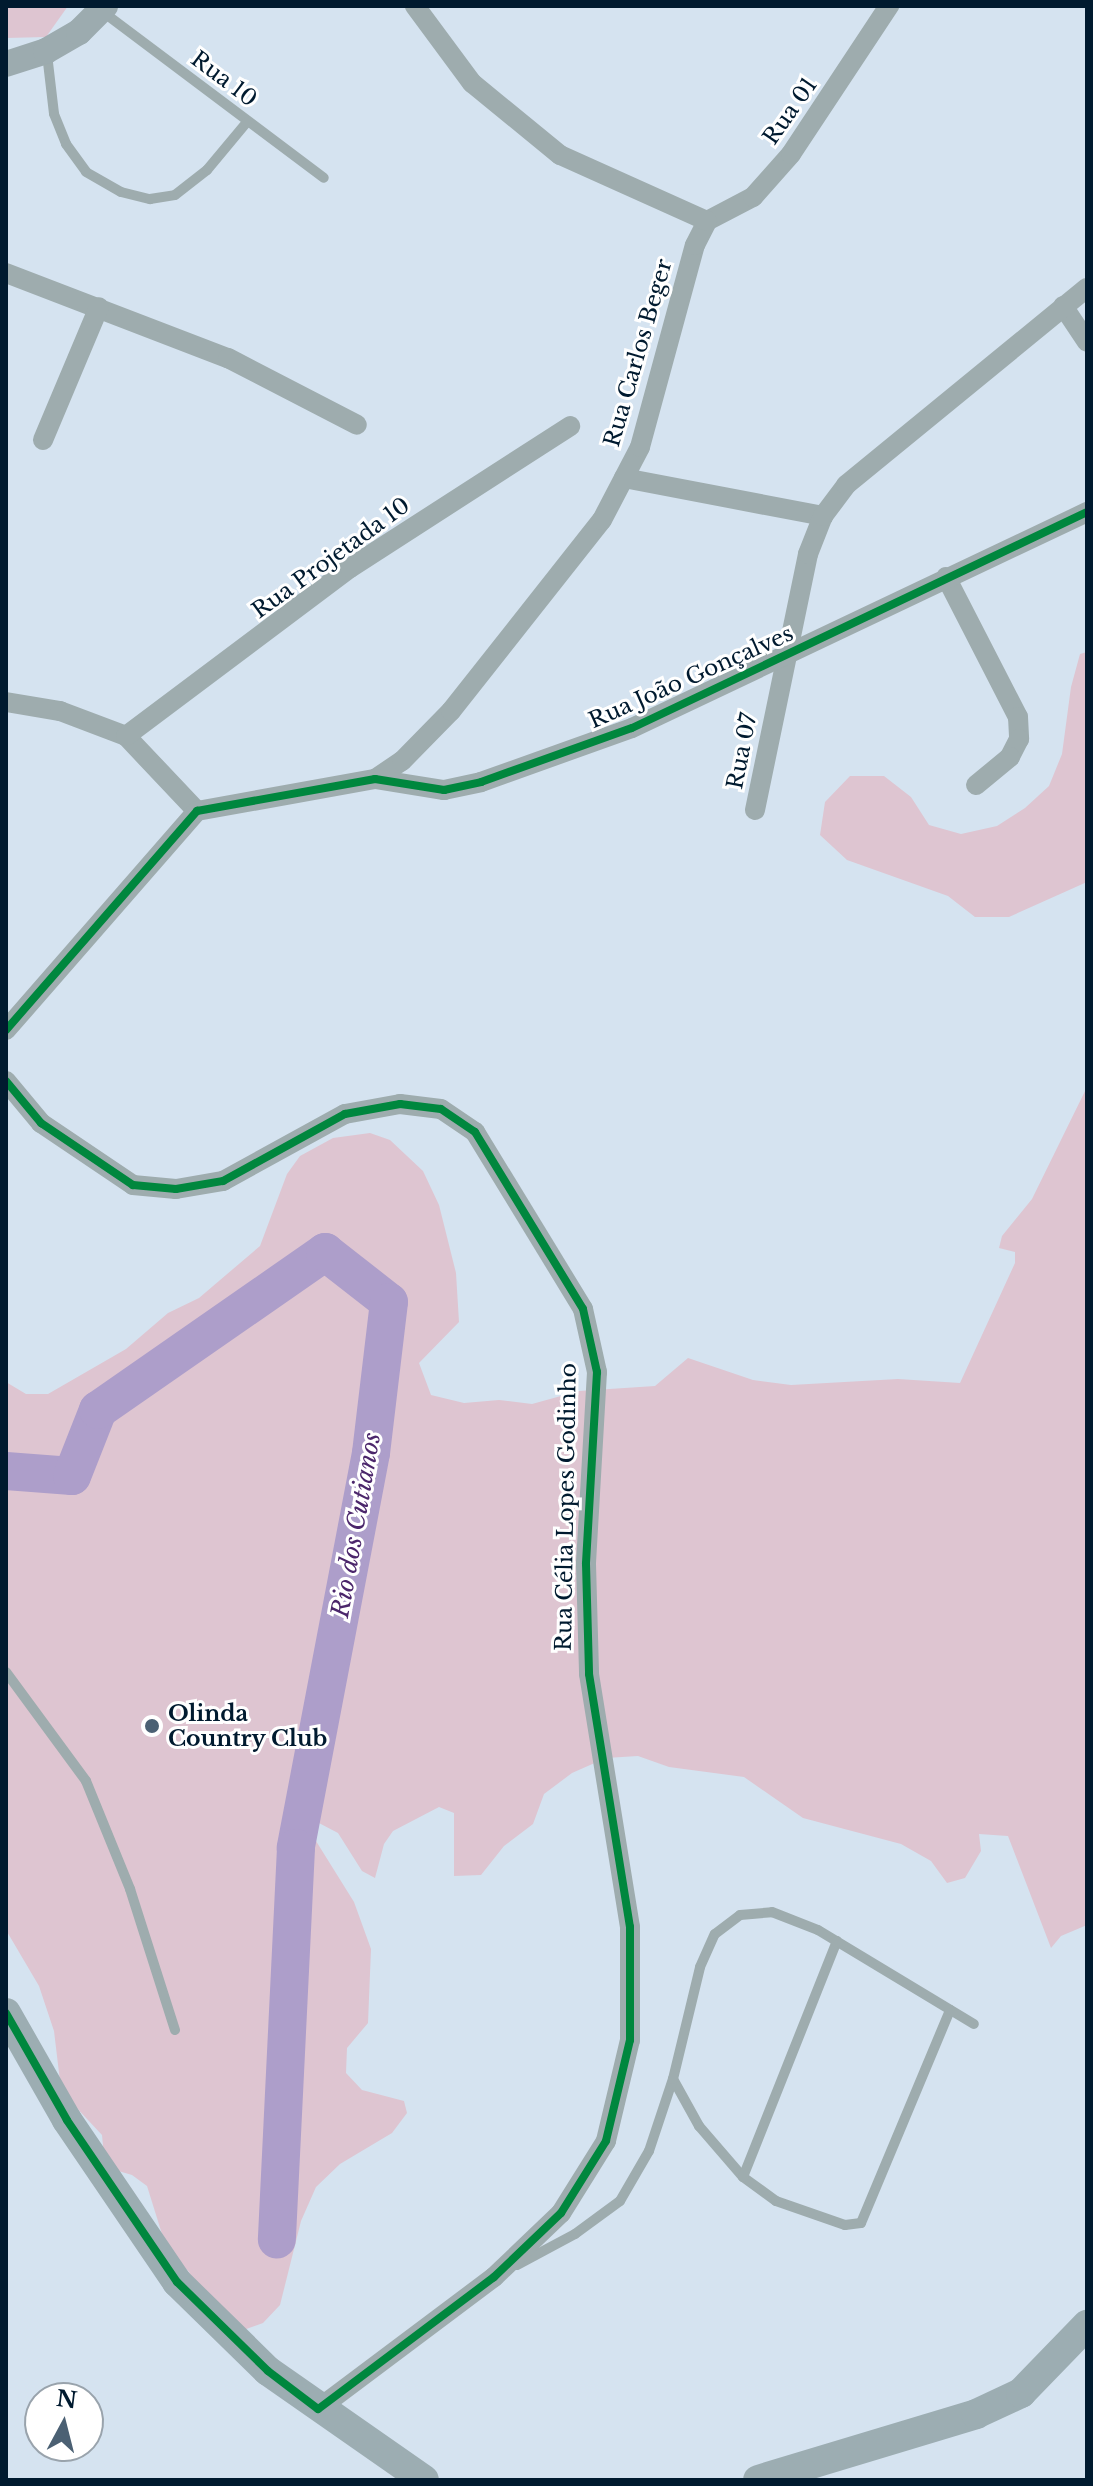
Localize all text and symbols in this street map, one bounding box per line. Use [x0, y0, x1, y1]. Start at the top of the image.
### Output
street label: Rua 10 [186, 46, 262, 112]
street label: Rua 01 [757, 72, 823, 150]
street label: Rua Carlos Beger [599, 256, 677, 450]
street label: Rua Projetada 10 [247, 492, 415, 624]
street label: Rua João Gonçalves [585, 620, 797, 734]
street label: Rua 07 [722, 711, 762, 791]
street label: Rua Célia Lopes Godinho [550, 1362, 582, 1652]
water label: Rio dos Cutianos [326, 1430, 386, 1620]
place label: Olinda Country Club [168, 1700, 328, 1752]
marker: Olinda Country Club [143, 1717, 161, 1735]
north arrow [24, 2382, 104, 2462]
text: N [55, 2385, 79, 2414]

